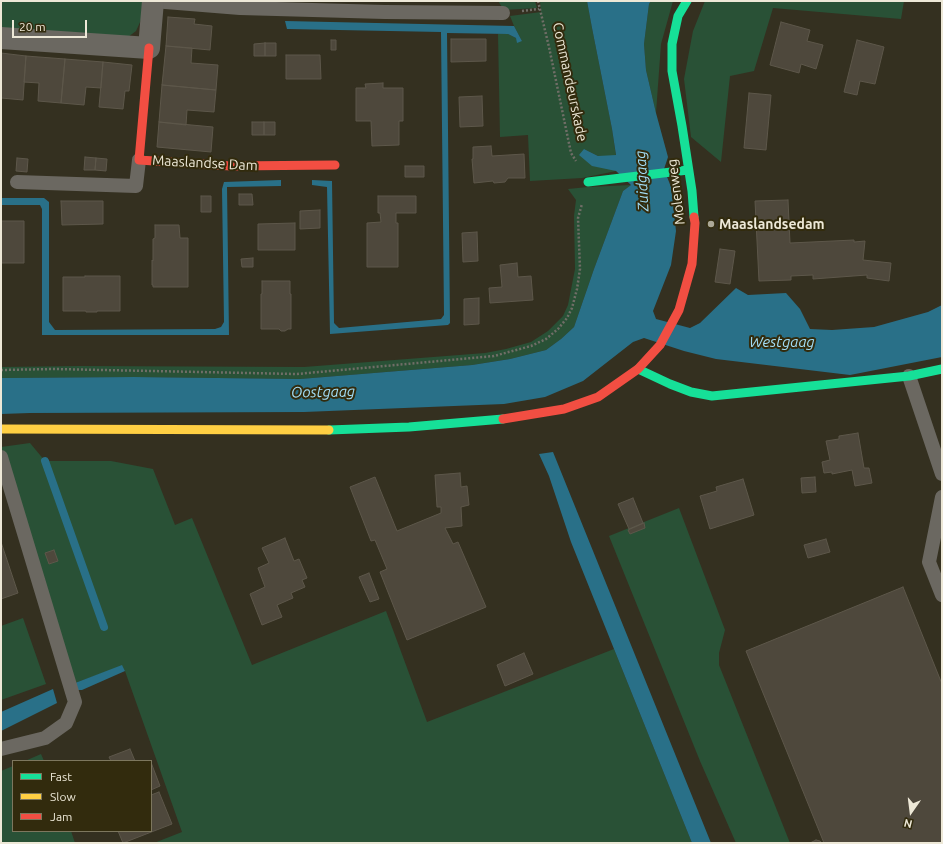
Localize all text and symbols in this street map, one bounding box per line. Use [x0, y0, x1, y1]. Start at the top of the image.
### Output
scale bar [14, 12, 89, 38]
text: 20 m [19, 20, 46, 33]
street label: Commandeurskade [549, 21, 591, 143]
water label: Zuidgaag [631, 150, 653, 212]
street label: Maaslandse Dam [152, 152, 258, 174]
street label: Molenweg [664, 158, 688, 226]
place label: Maaslandsedam [719, 216, 825, 232]
marker: Maaslandsedam [706, 219, 716, 229]
water label: Westgaag [749, 333, 815, 351]
water label: Oostgaag [291, 382, 355, 402]
legend [12, 760, 152, 832]
text: Fast [50, 770, 72, 783]
text: Slow [50, 790, 76, 803]
north arrow [891, 792, 931, 832]
text: Jam [50, 810, 72, 823]
text: N [903, 817, 914, 830]

